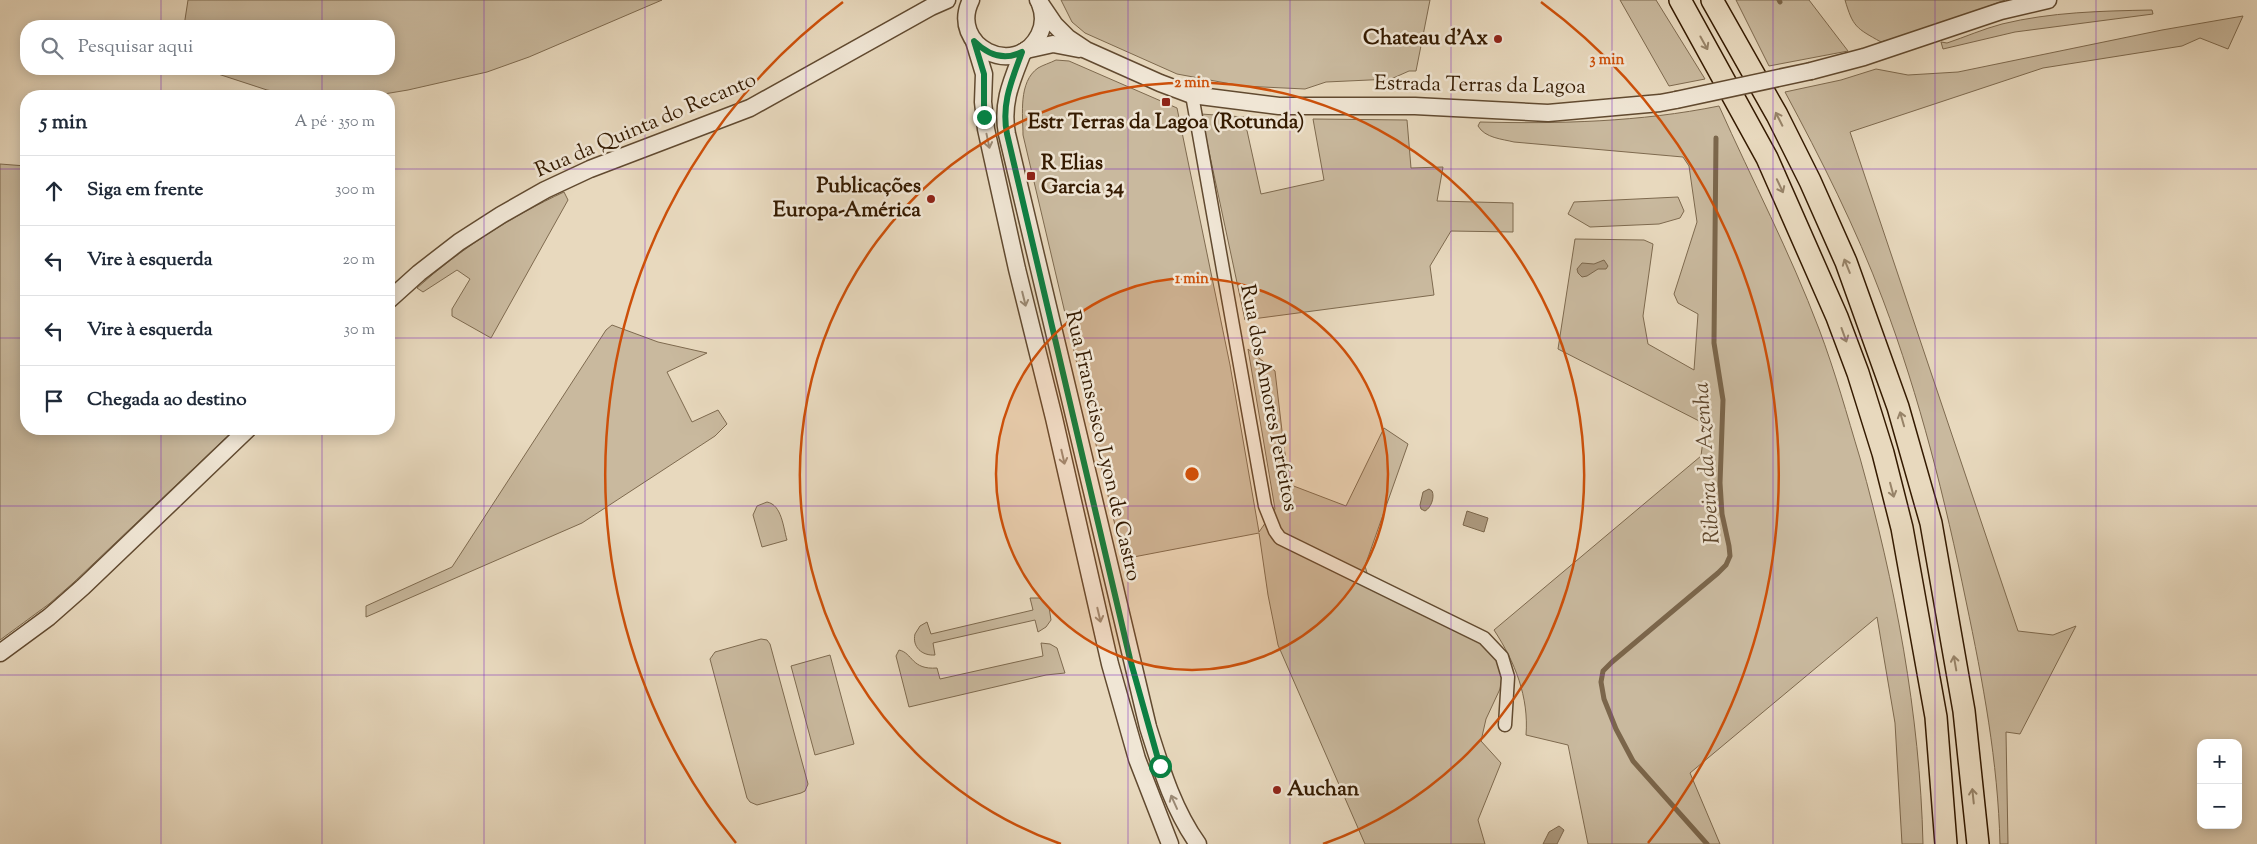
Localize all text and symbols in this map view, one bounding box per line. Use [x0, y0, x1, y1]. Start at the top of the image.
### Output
search box [20, 20, 395, 75]
place label: Chateau d'Ax [1363, 24, 1488, 54]
marker: Chateau d'Ax [1492, 33, 1504, 45]
icon: search [38, 34, 66, 62]
text: Pesquisar aqui [78, 34, 193, 61]
one-way arrow [1699, 35, 1709, 49]
text: 3 min [1590, 50, 1625, 71]
street label: Rua da Quinta do Recanto [531, 66, 761, 186]
street label: Estrada Terras da Lagoa [1374, 69, 1586, 103]
text: 2 min [1174, 73, 1210, 94]
marker: Estr Terras da Lagoa (Rotunda) [1160, 96, 1172, 108]
route end [973, 106, 996, 129]
text: 5 min [40, 108, 87, 138]
place label: Estr Terras da Lagoa (Rotunda) [1028, 108, 1304, 138]
text: A pé · 350 m [294, 111, 375, 134]
one-way arrow [1774, 112, 1783, 127]
one-way arrow [984, 132, 994, 148]
place label: R Elias Garcia 34 [1041, 149, 1125, 203]
marker: R Elias Garcia 34 [1025, 170, 1037, 182]
place label: Publicações Europa-América [773, 172, 921, 226]
icon: ahead [40, 177, 68, 205]
text: Siga em frente [87, 177, 203, 204]
one-way arrow [1775, 178, 1785, 193]
text: 300 m [335, 179, 375, 202]
marker: Publicações Europa-América [925, 193, 937, 205]
icon: left [40, 247, 68, 275]
text: Vire à esquerda [87, 247, 213, 274]
text: 20 m [342, 249, 375, 272]
one-way arrow [1842, 259, 1852, 274]
text: 1 min [1175, 269, 1209, 290]
street label: Rua dos Amores Perfeitos [1231, 282, 1305, 514]
one-way arrow [1020, 291, 1029, 307]
street label: Rua Franscisco Lyon de Castro [1056, 308, 1148, 584]
icon: left [40, 317, 68, 345]
text: Vire à esquerda [87, 317, 213, 344]
text: 30 m [344, 319, 375, 342]
one-way arrow [1840, 327, 1849, 343]
water label: Ribeira da Azenha [1686, 381, 1730, 545]
icon: arrive [40, 387, 68, 415]
text: Chegada ao destino [87, 387, 247, 414]
one-way arrow [1896, 412, 1906, 428]
one-way arrow [1059, 448, 1068, 464]
centre of rings [1183, 465, 1201, 483]
one-way arrow [1888, 482, 1898, 498]
one-way arrow [1095, 607, 1104, 623]
one-way arrow [1950, 656, 1960, 672]
map controls [2197, 739, 2242, 829]
button: + [2197, 739, 2242, 784]
route start [1149, 755, 1172, 778]
place label: Auchan [1287, 775, 1360, 805]
marker: Auchan [1271, 784, 1283, 796]
button: − [2197, 784, 2242, 829]
one-way arrow [1968, 788, 1978, 804]
one-way arrow [1169, 795, 1179, 810]

